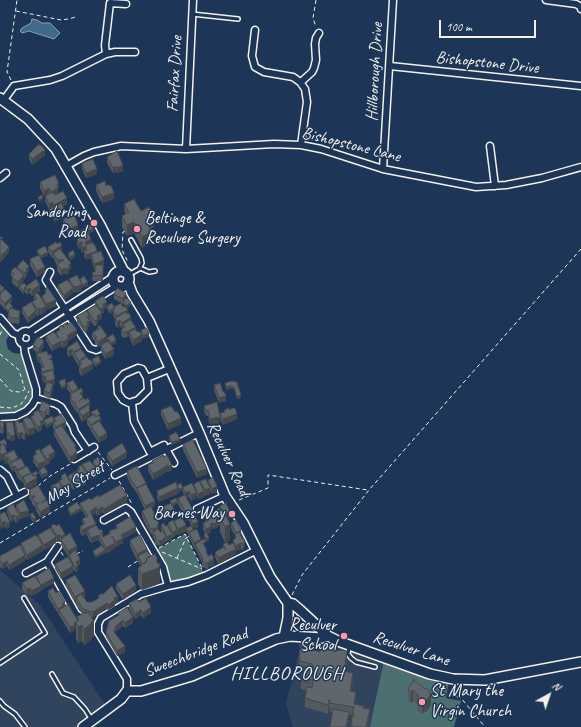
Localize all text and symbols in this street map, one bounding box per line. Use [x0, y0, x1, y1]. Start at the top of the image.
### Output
scale bar [441, 12, 538, 38]
text: 100 m [446, 19, 472, 35]
street label: Hillborough Drive [362, 22, 388, 122]
street label: Fairfax Drive [163, 35, 187, 113]
street label: Bishopstone Drive [435, 47, 539, 79]
street label: Bishopstone Lane [300, 123, 402, 167]
place label: Sanderling Road [25, 203, 86, 243]
place label: Beltinge & Reculver Surgery [145, 209, 240, 249]
marker: Sanderling Road [89, 218, 99, 228]
marker: Beltinge & Reculver Surgery [132, 224, 142, 234]
street label: Reculver Road [202, 419, 254, 499]
street label: May Street [41, 457, 109, 509]
place label: Barnes Way [153, 504, 224, 524]
marker: Barnes Way [227, 509, 237, 519]
place label: Reculver School [289, 616, 336, 656]
street label: Sweechbridge Road [142, 624, 250, 682]
street label: Reculver Lane [370, 627, 452, 671]
marker: Reculver School [339, 631, 349, 641]
district label: HILLBOROUGH [231, 663, 343, 685]
north arrow [529, 675, 569, 715]
text: N [550, 678, 564, 693]
place label: St Mary the Virgin Church [430, 682, 511, 722]
marker: St Mary the Virgin Church [417, 697, 427, 707]

